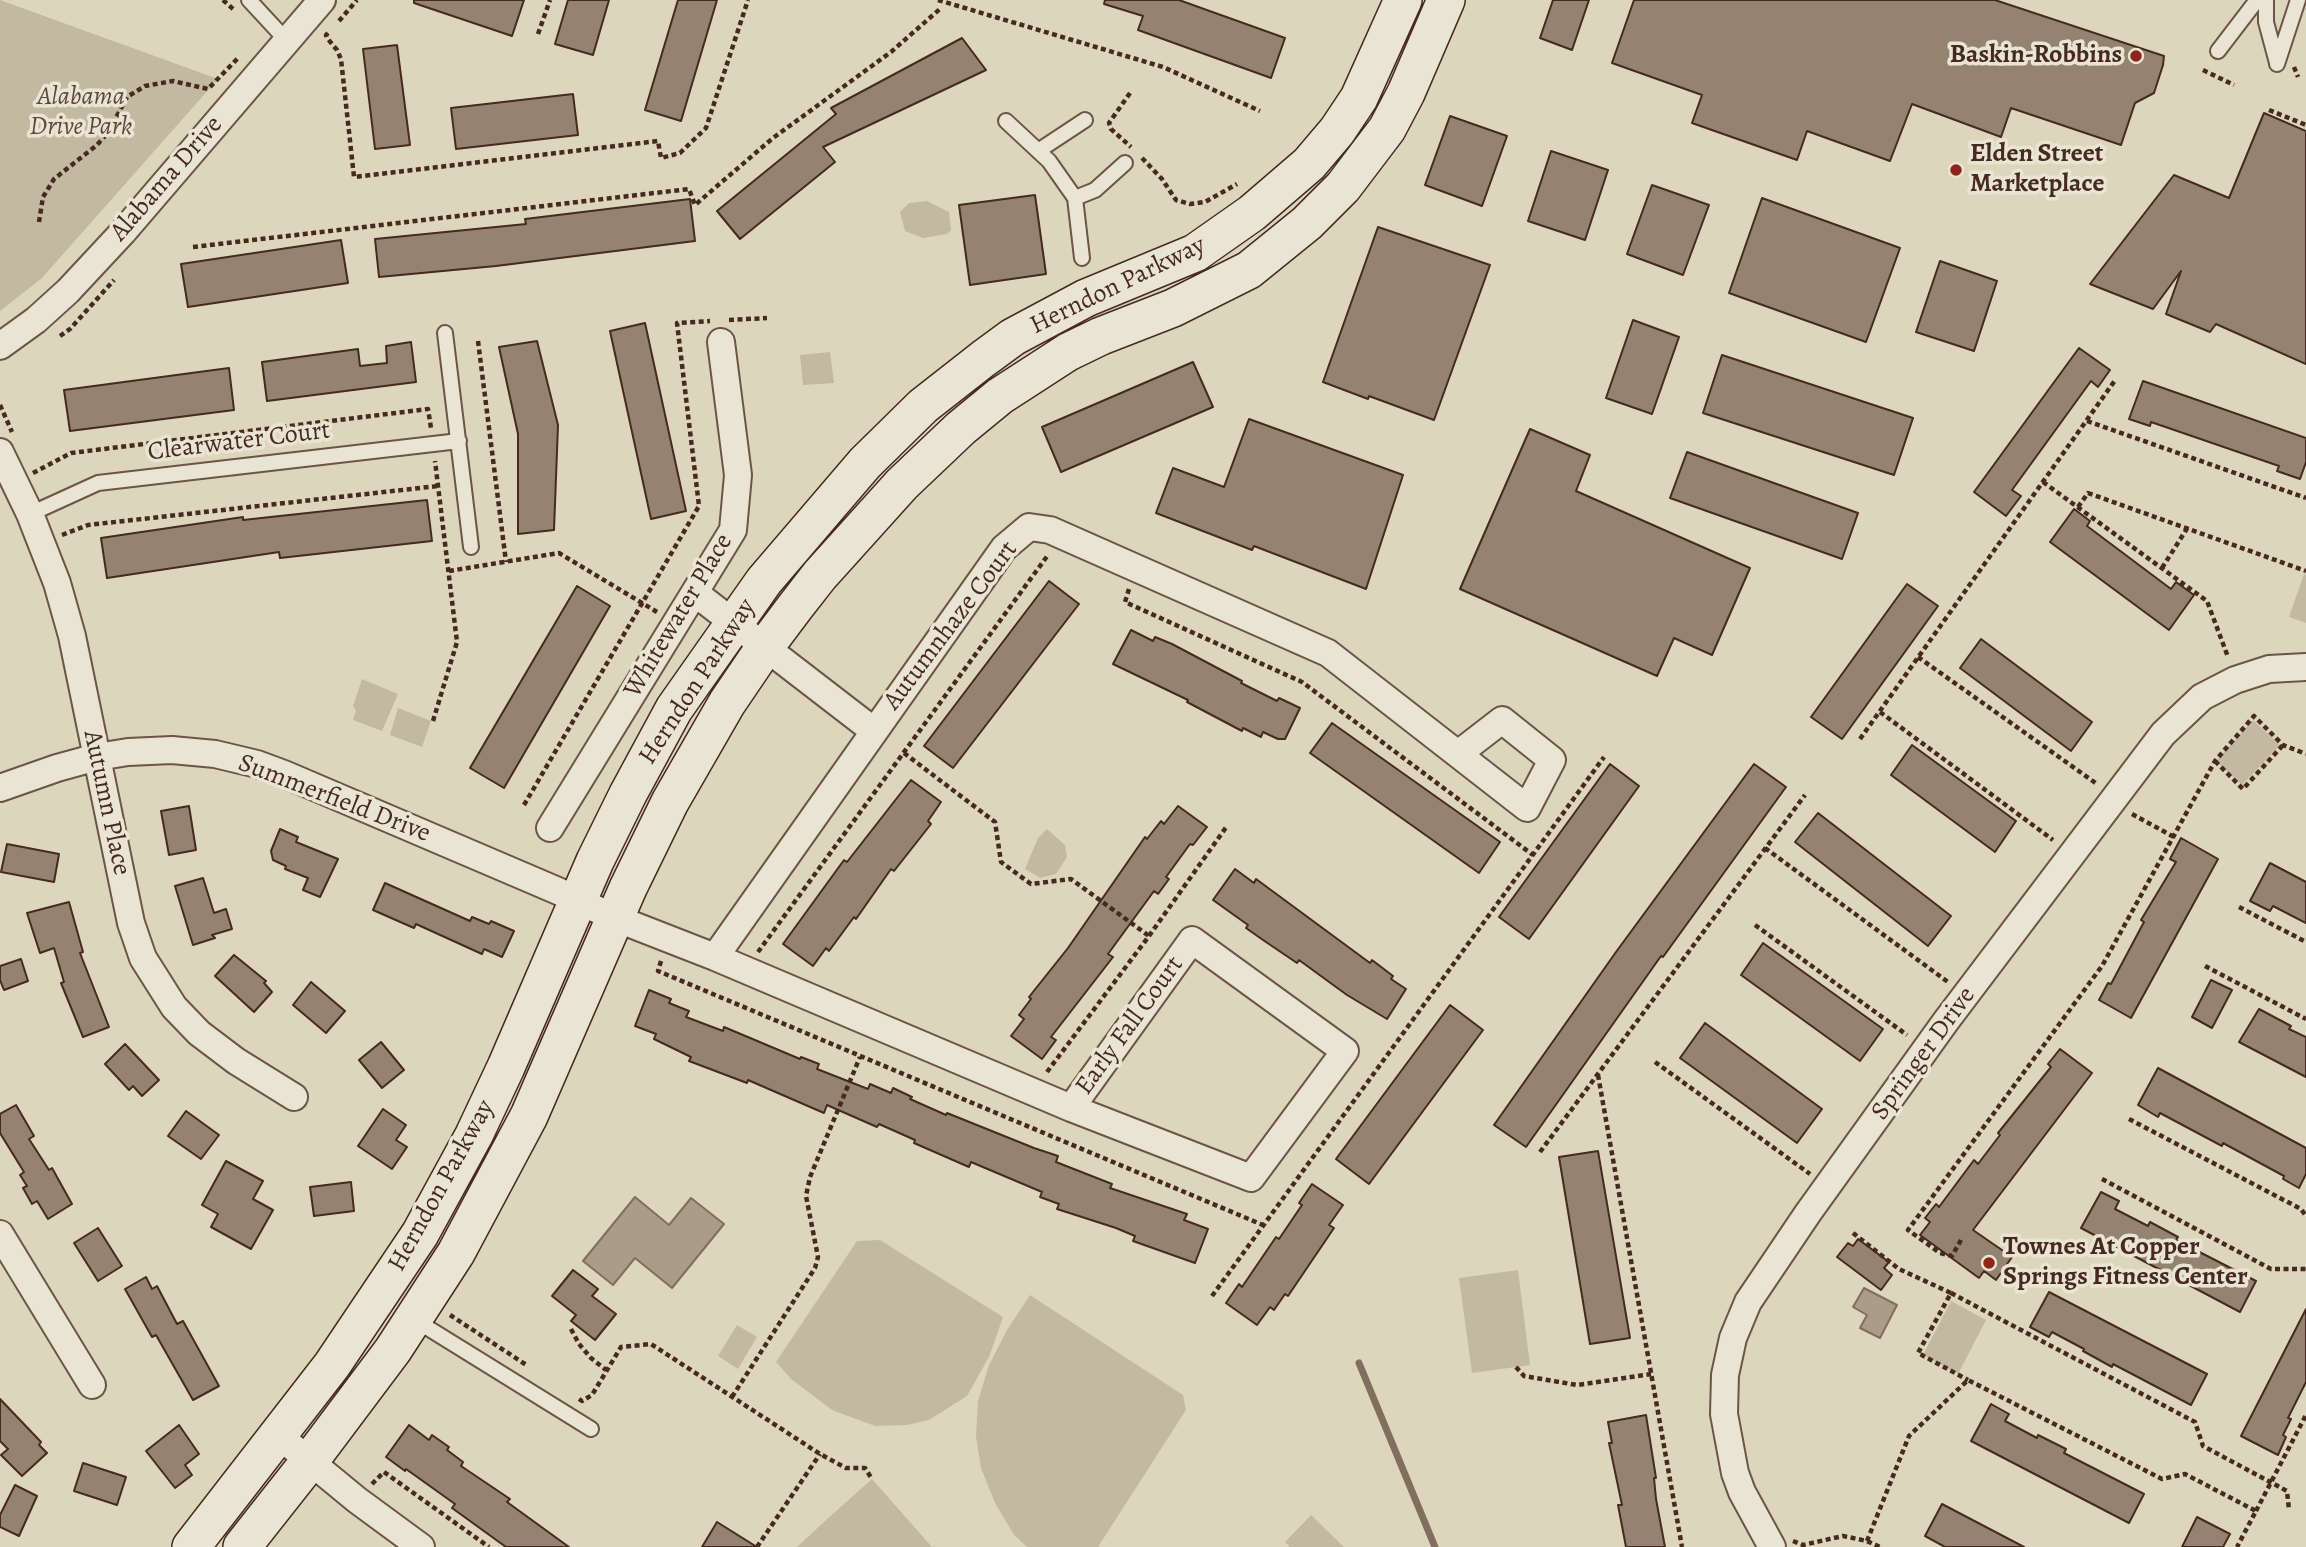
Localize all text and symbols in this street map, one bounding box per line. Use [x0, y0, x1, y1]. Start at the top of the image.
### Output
place label: Baskin-Robbins [1950, 40, 2122, 72]
marker: Baskin-Robbins [2128, 48, 2144, 64]
park label: Alabama Drive Park [30, 82, 132, 144]
street label: Alabama Drive [104, 110, 230, 248]
place label: Elden Street Marketplace [1970, 139, 2104, 200]
marker: Elden Street Marketplace [1948, 162, 1964, 178]
street label: Herndon Parkway [1025, 230, 1211, 342]
street label: Clearwater Court [146, 415, 332, 469]
street label: Whitewater Place [618, 528, 740, 704]
street label: Autumnhaze Court [877, 535, 1025, 717]
street label: Herndon Parkway [633, 593, 763, 771]
street label: Autumn Place [75, 728, 137, 878]
street label: Summerfield Drive [233, 748, 435, 850]
street label: Early Fall Court [1069, 951, 1191, 1101]
street label: Springer Drive [1865, 981, 1983, 1127]
street label: Herndon Parkway [382, 1095, 502, 1277]
place label: Townes At Copper Springs Fitness Center [2003, 1232, 2248, 1294]
marker: Townes At Copper Springs Fitness Center [1981, 1255, 1997, 1271]

